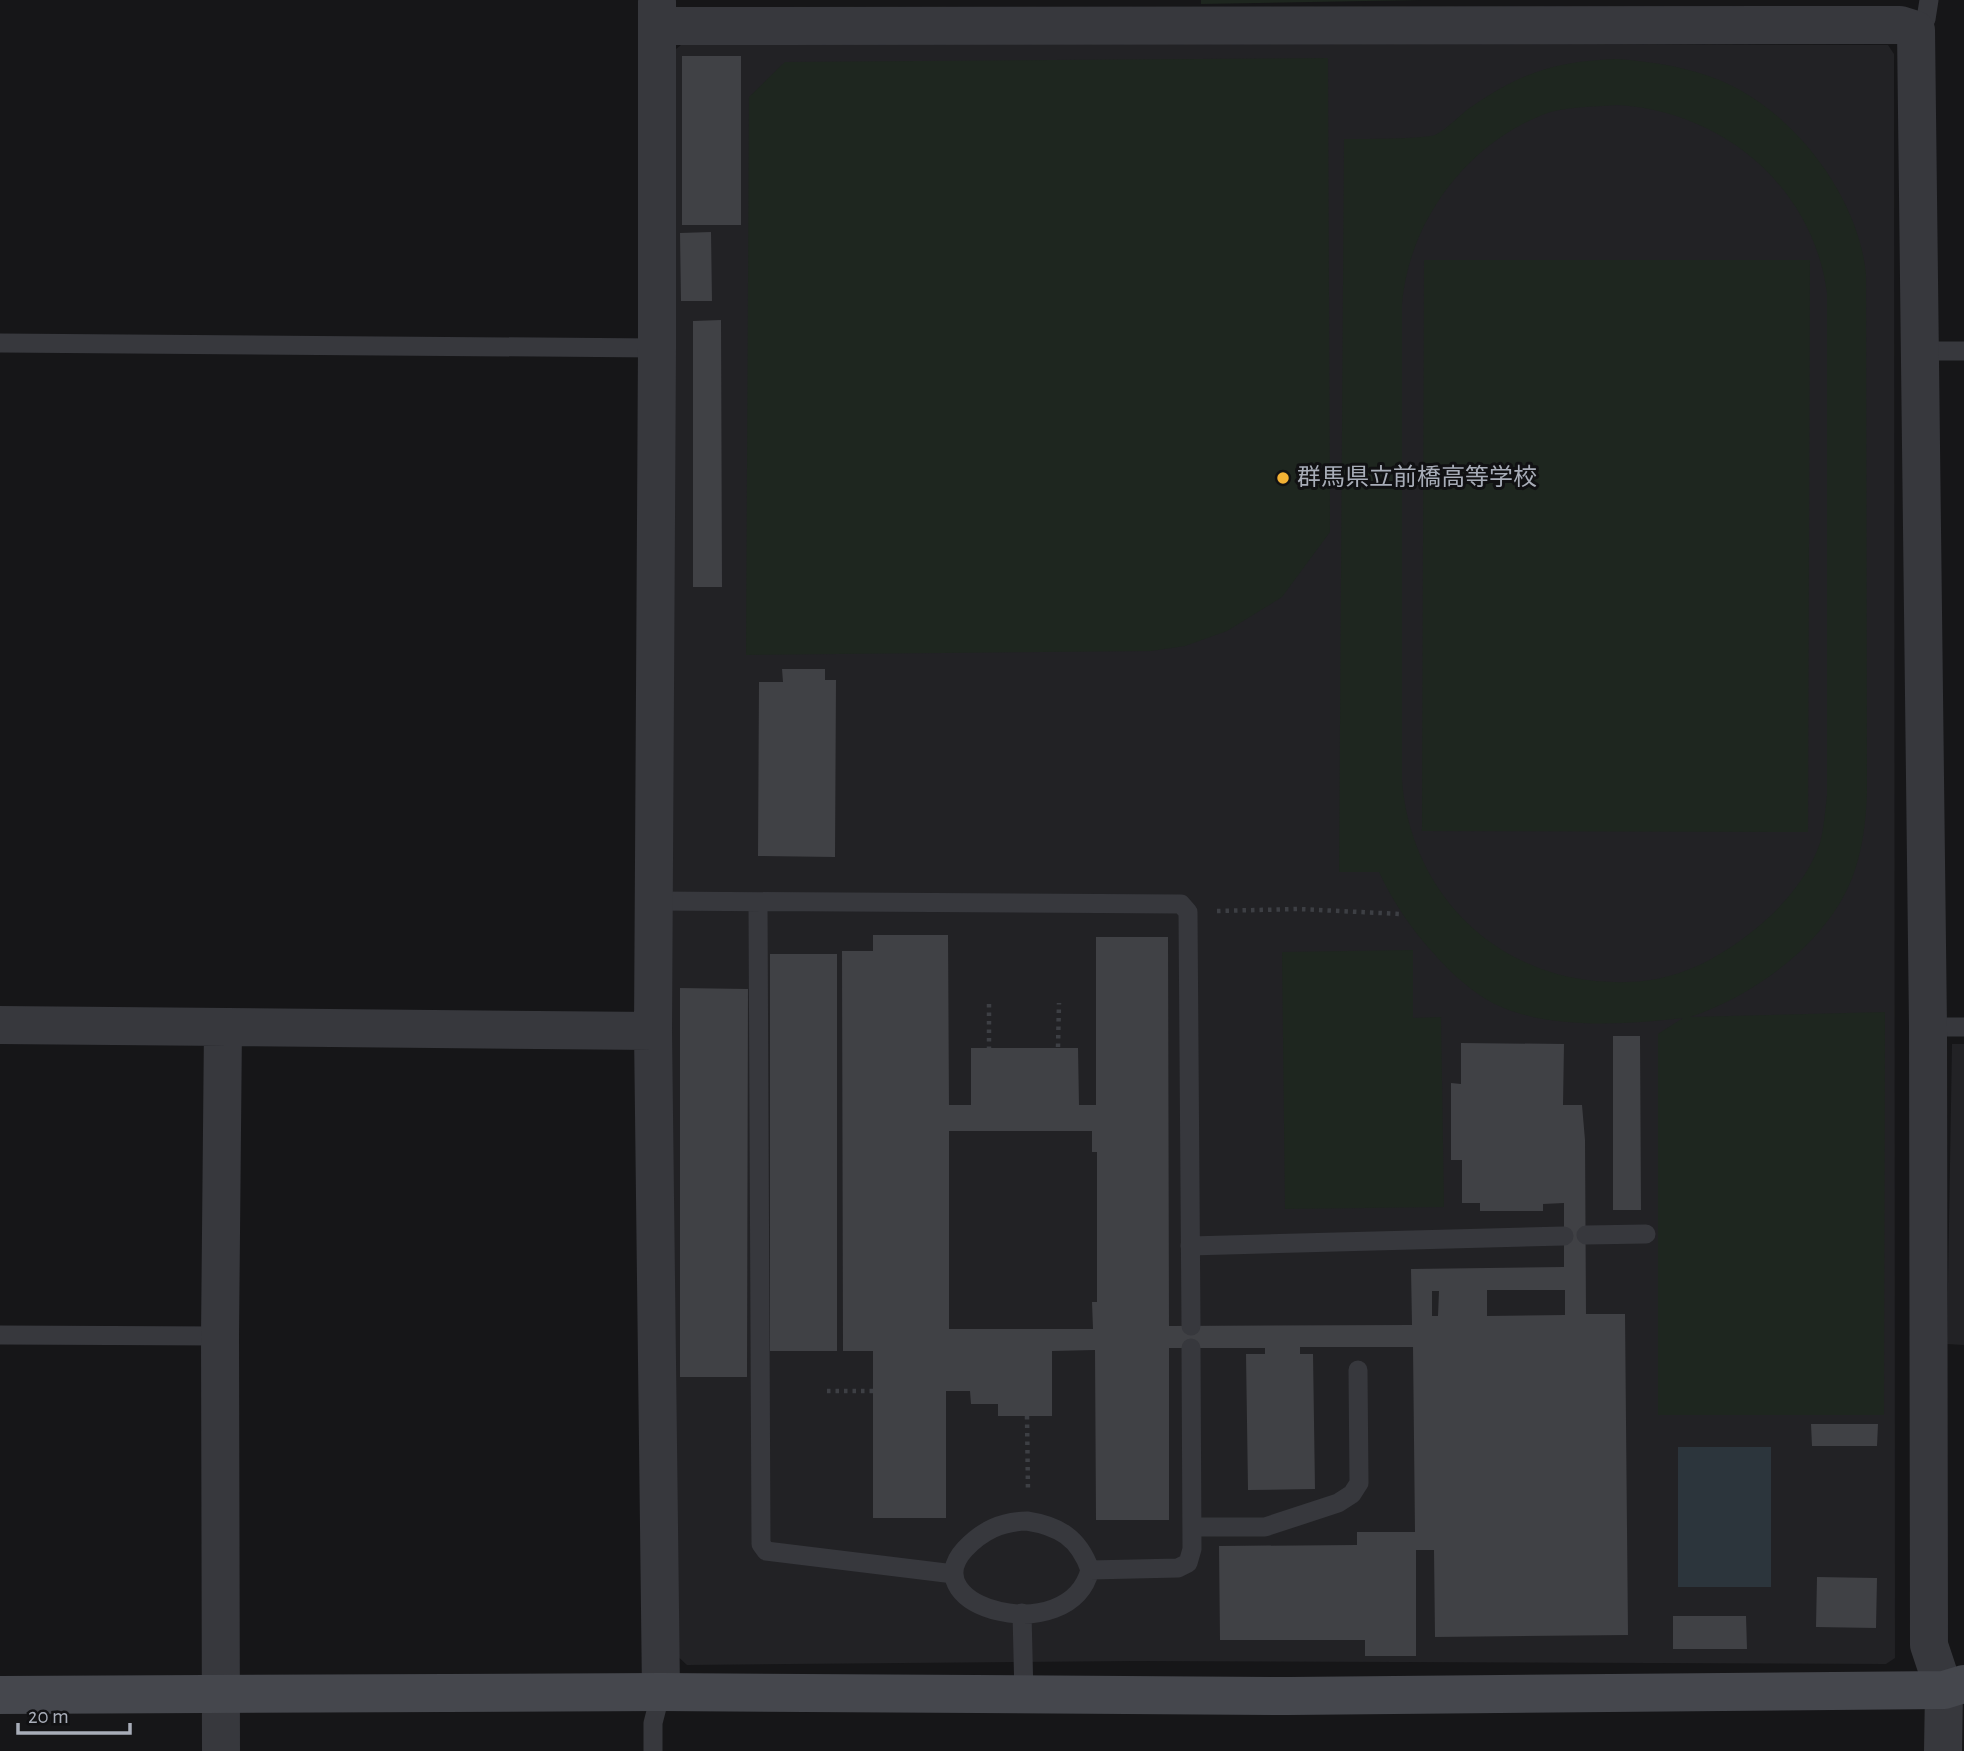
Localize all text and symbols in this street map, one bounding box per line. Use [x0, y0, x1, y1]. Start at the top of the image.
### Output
place label: 群馬県立前橋高等学校 [1297, 464, 1537, 490]
marker: 群馬県立前橋高等学校 [1275, 470, 1291, 486]
scale bar [18, 1692, 130, 1736]
text: 20 m [28, 1706, 69, 1727]

